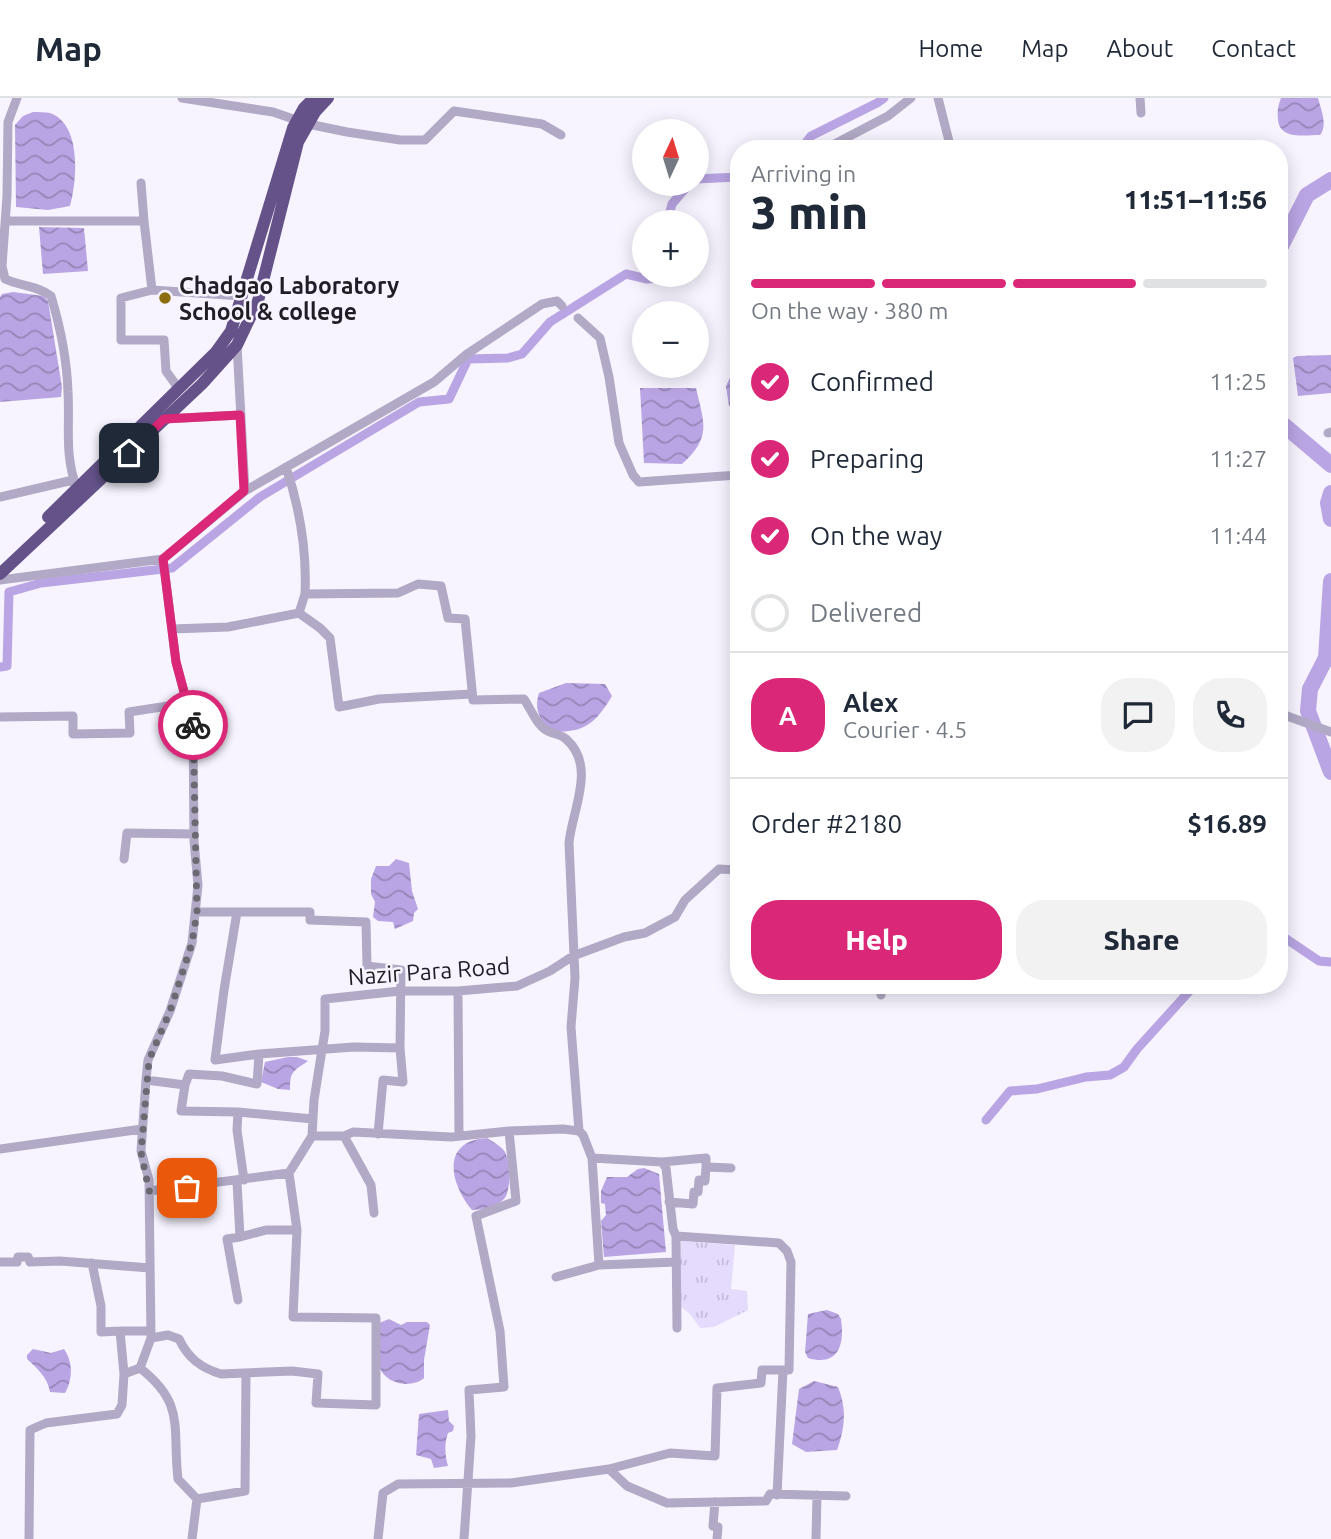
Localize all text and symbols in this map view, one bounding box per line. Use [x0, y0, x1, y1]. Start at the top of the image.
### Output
text: Map [35, 30, 102, 67]
text: Home [918, 35, 983, 62]
text: Map [1021, 35, 1068, 62]
text: About [1106, 35, 1173, 62]
text: Contact [1211, 35, 1296, 62]
north arrow [632, 119, 709, 196]
map controls [632, 119, 709, 378]
text: Arriving in [751, 161, 856, 186]
text: 11:51–11:56 [1124, 185, 1267, 214]
text: 3 min [751, 186, 868, 238]
button: + [632, 210, 709, 287]
place label: Chadgao Laboratory School & college [179, 273, 399, 324]
marker: Chadgao Laboratory School & college [157, 290, 173, 306]
text: On the way · 380 m [751, 298, 948, 323]
button: − [632, 301, 709, 378]
icon: check [751, 363, 789, 401]
text: Confirmed [810, 367, 934, 396]
text: 11:25 [1209, 369, 1267, 394]
pin [99, 423, 159, 483]
icon: home [110, 434, 148, 472]
icon: check [751, 440, 789, 478]
text: Preparing [810, 444, 924, 473]
text: 11:27 [1209, 446, 1267, 471]
icon: check [751, 517, 789, 555]
text: On the way [810, 521, 942, 550]
text: 11:44 [1209, 523, 1267, 548]
text: Delivered [810, 598, 922, 627]
button: chat [1101, 678, 1175, 752]
button: phone [1193, 678, 1267, 752]
text: Alex [843, 688, 898, 717]
courier [158, 690, 228, 760]
text: A [779, 701, 797, 730]
icon: bike [174, 706, 212, 744]
text: Courier · 4.5 [843, 717, 967, 742]
text: Order #2180 [751, 809, 902, 838]
text: $16.89 [1187, 809, 1267, 838]
button: Help [751, 900, 1002, 980]
button: Share [1016, 900, 1267, 980]
street label: Nazir Para Road [347, 953, 511, 989]
pin [157, 1158, 217, 1218]
icon: bag [168, 1169, 206, 1207]

